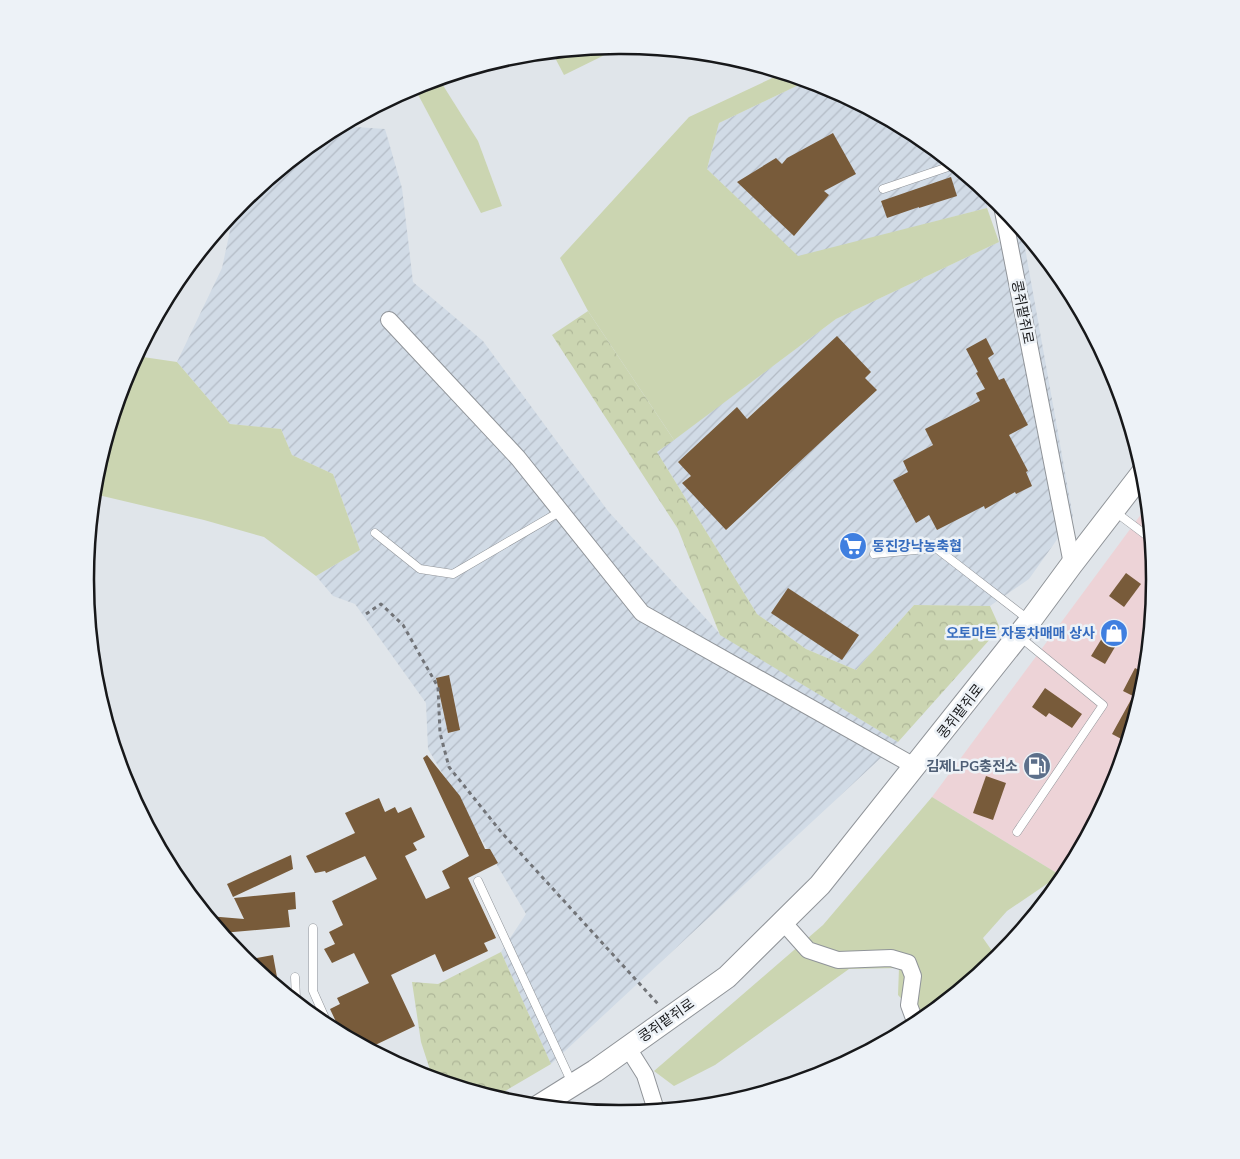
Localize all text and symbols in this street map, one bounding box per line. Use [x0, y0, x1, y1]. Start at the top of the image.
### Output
street label: 콩쥐팥쥐로 [1008, 279, 1038, 345]
supermarket icon: 동진강낙농축협 [838, 531, 868, 561]
place label: 동진강낙농축협 [872, 537, 962, 555]
shop icon: 오토마트 자동차매매 상사 [1099, 618, 1129, 648]
place label: 오토마트 자동차매매 상사 [946, 624, 1095, 642]
street label: 콩쥐팥쥐로 [933, 680, 987, 742]
fuel station icon: 김제LPG충전소 [1022, 751, 1052, 781]
place label: 김제LPG충전소 [926, 757, 1018, 775]
street label: 콩쥐팥쥐로 [634, 994, 698, 1046]

